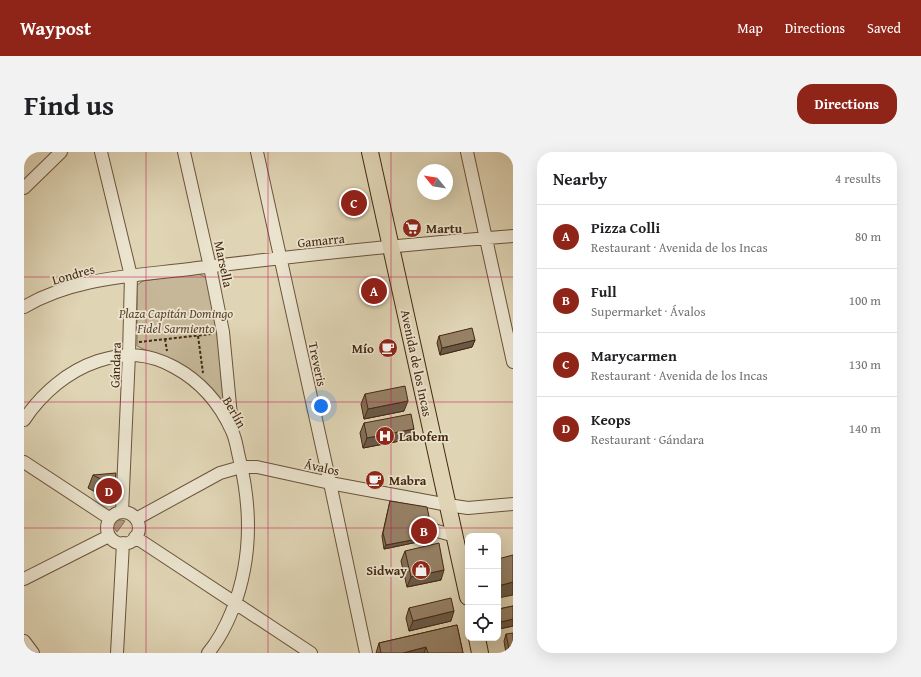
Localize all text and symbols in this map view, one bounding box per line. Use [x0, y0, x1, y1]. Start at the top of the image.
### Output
text: Waypost [20, 14, 91, 42]
text: Map [737, 18, 763, 38]
text: Directions [785, 18, 845, 38]
text: Saved [867, 18, 901, 38]
text: Find us [24, 84, 114, 125]
button: Directions [797, 84, 897, 124]
north arrow [417, 164, 453, 200]
text: Nearby [553, 166, 607, 191]
text: 4 results [835, 169, 881, 188]
pin: C [341, 188, 367, 218]
supermarket icon: Martu [401, 217, 423, 239]
text: Pizza Colli [591, 217, 660, 238]
place label: Martu [426, 219, 463, 238]
text: A [562, 227, 570, 246]
text: 80 m [855, 227, 881, 246]
street label: Gamarra [297, 228, 346, 252]
text: Restaurant · Avenida de los Incas [591, 238, 768, 257]
street label: Marsella [209, 239, 238, 290]
street label: Londres [50, 259, 97, 290]
pin: A [361, 276, 387, 306]
text: Full [591, 281, 617, 302]
text: B [562, 291, 570, 310]
text: 100 m [849, 291, 881, 310]
text: Supermarket · Ávalos [591, 302, 706, 321]
park label: Plaza Capitán Domingo Fidel Sarmiento [118, 304, 233, 338]
street label: Avenida de los Incas [396, 308, 437, 418]
cafe icon: Mío [377, 337, 399, 359]
place label: Mío [352, 339, 374, 358]
street label: Treveris [304, 340, 331, 388]
street label: Gándara [105, 341, 126, 388]
text: Marycarmen [591, 345, 677, 366]
text: C [562, 355, 570, 374]
text: 130 m [849, 355, 881, 374]
text: Restaurant · Avenida de los Incas [591, 366, 768, 385]
street label: Berlín [218, 393, 251, 432]
your location [311, 396, 331, 416]
text: Keops [591, 409, 631, 430]
text: D [562, 419, 570, 438]
text: 140 m [849, 419, 881, 438]
hospital icon: Labofem [374, 425, 396, 447]
place label: Labofem [399, 427, 449, 446]
text: Restaurant · Gándara [591, 430, 704, 449]
street label: Ávalos [302, 454, 341, 480]
cafe icon: Mabra [364, 469, 386, 491]
place label: Mabra [389, 471, 427, 490]
pin: D [96, 476, 122, 506]
pin: B [411, 516, 437, 546]
map controls [465, 533, 501, 641]
button: + [465, 533, 501, 569]
shop icon: Sidway [410, 559, 432, 581]
place label: Sidway [366, 561, 407, 580]
button: − [465, 569, 501, 605]
button: locate [465, 605, 501, 641]

